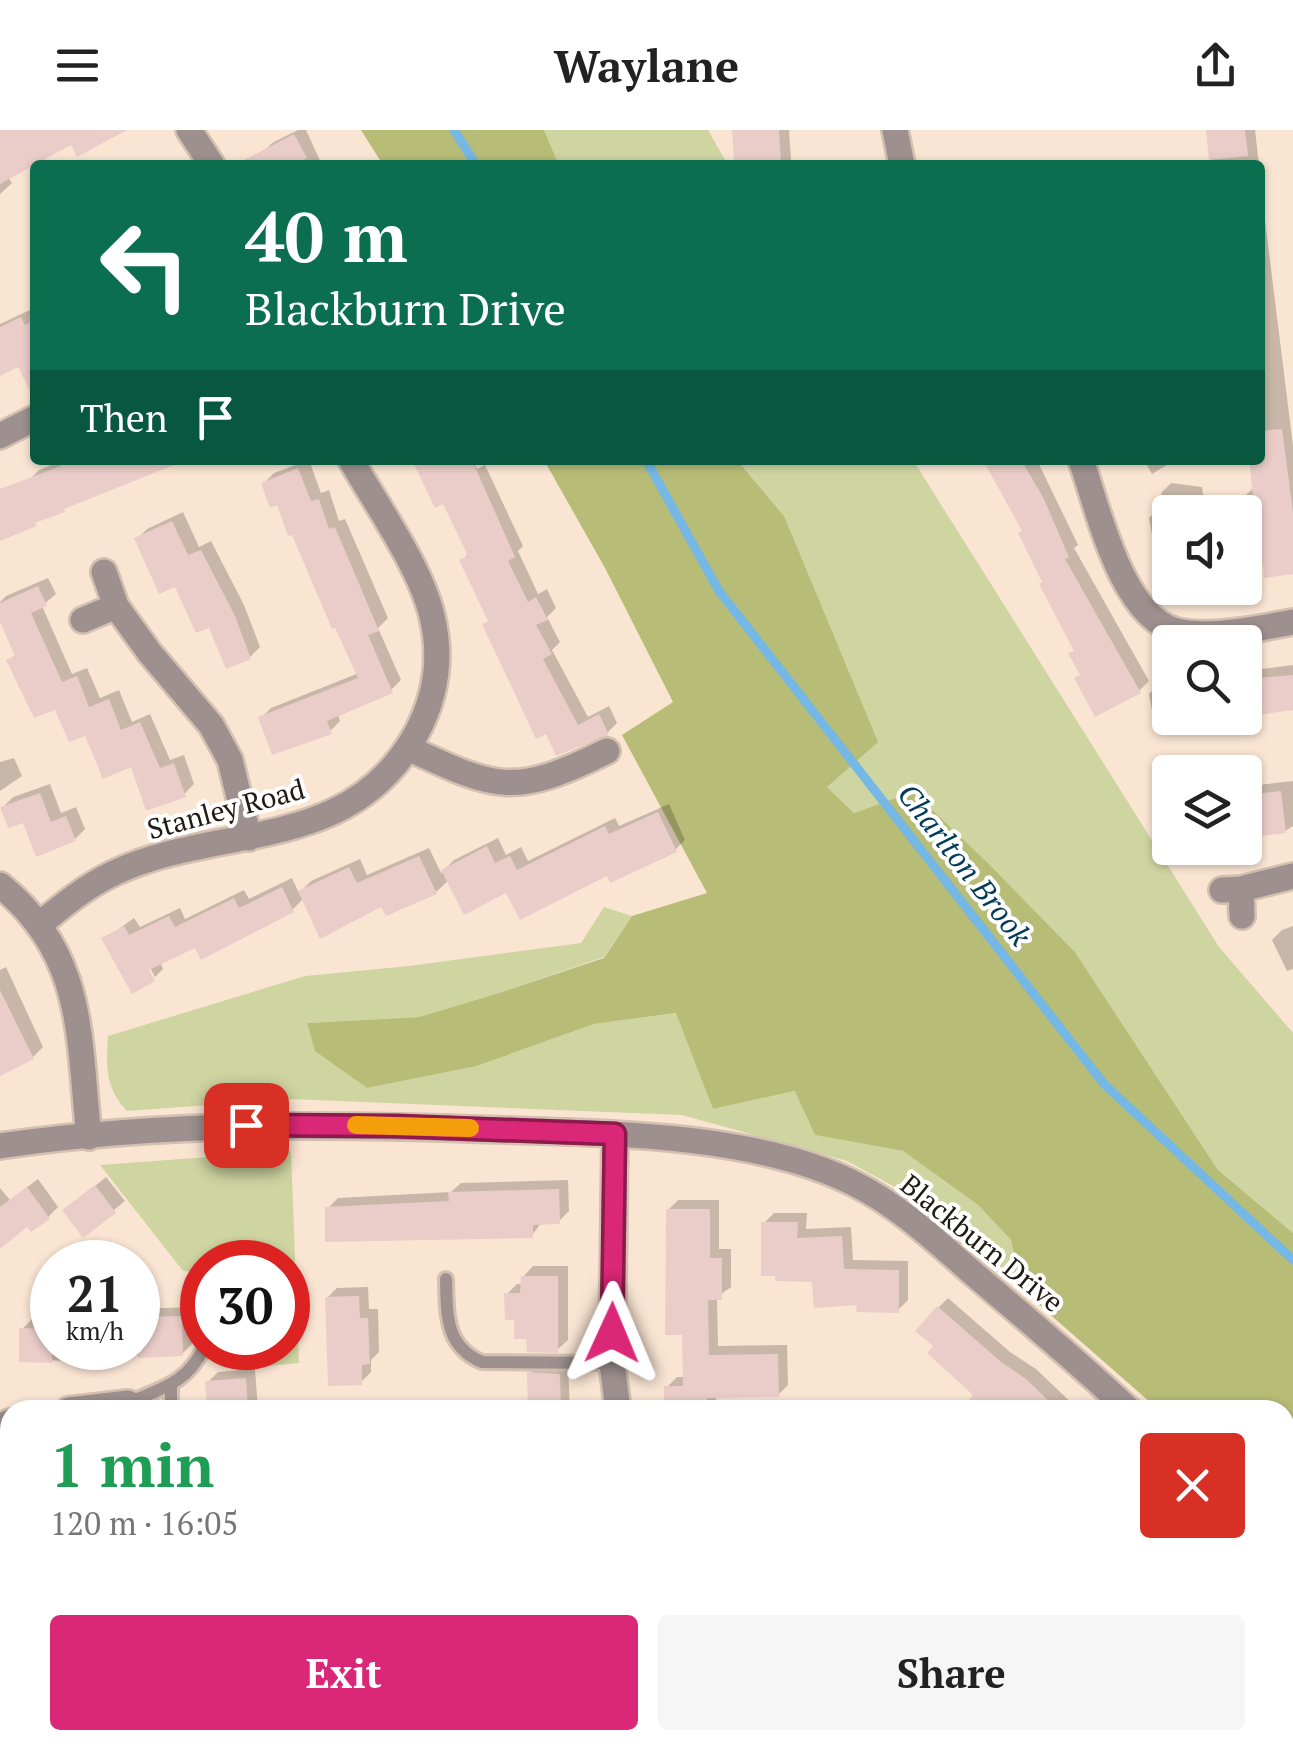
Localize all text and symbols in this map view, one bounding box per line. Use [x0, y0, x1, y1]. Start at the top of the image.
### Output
text: Waylane [554, 35, 739, 95]
icon: menu [50, 38, 105, 93]
icon: share [1188, 38, 1243, 93]
text: 40 m [245, 189, 408, 282]
icon: left [80, 200, 210, 330]
text: Blackburn Drive [245, 278, 566, 338]
icon: arrive [188, 390, 243, 445]
text: Then [80, 393, 168, 443]
map controls [1152, 495, 1262, 865]
button: sound [1152, 495, 1262, 605]
button: search [1152, 625, 1262, 735]
button: layers [1152, 755, 1262, 865]
street label: Stanley Road [143, 770, 309, 847]
water label: Charlton Brook [889, 775, 1041, 954]
pin [204, 1083, 289, 1168]
icon: arrive [219, 1098, 274, 1153]
street label: Blackburn Drive [893, 1165, 1072, 1320]
speed limit sign: 30 [180, 1240, 310, 1370]
text: 21 [67, 1260, 123, 1326]
position arrow [560, 1281, 664, 1385]
text: km/h [66, 1314, 124, 1347]
text: 1 min [50, 1425, 214, 1504]
button: close [1140, 1433, 1245, 1538]
text: 120 m · 16:05 [50, 1502, 238, 1544]
button: Exit [50, 1615, 638, 1730]
button: Share [658, 1615, 1245, 1730]

